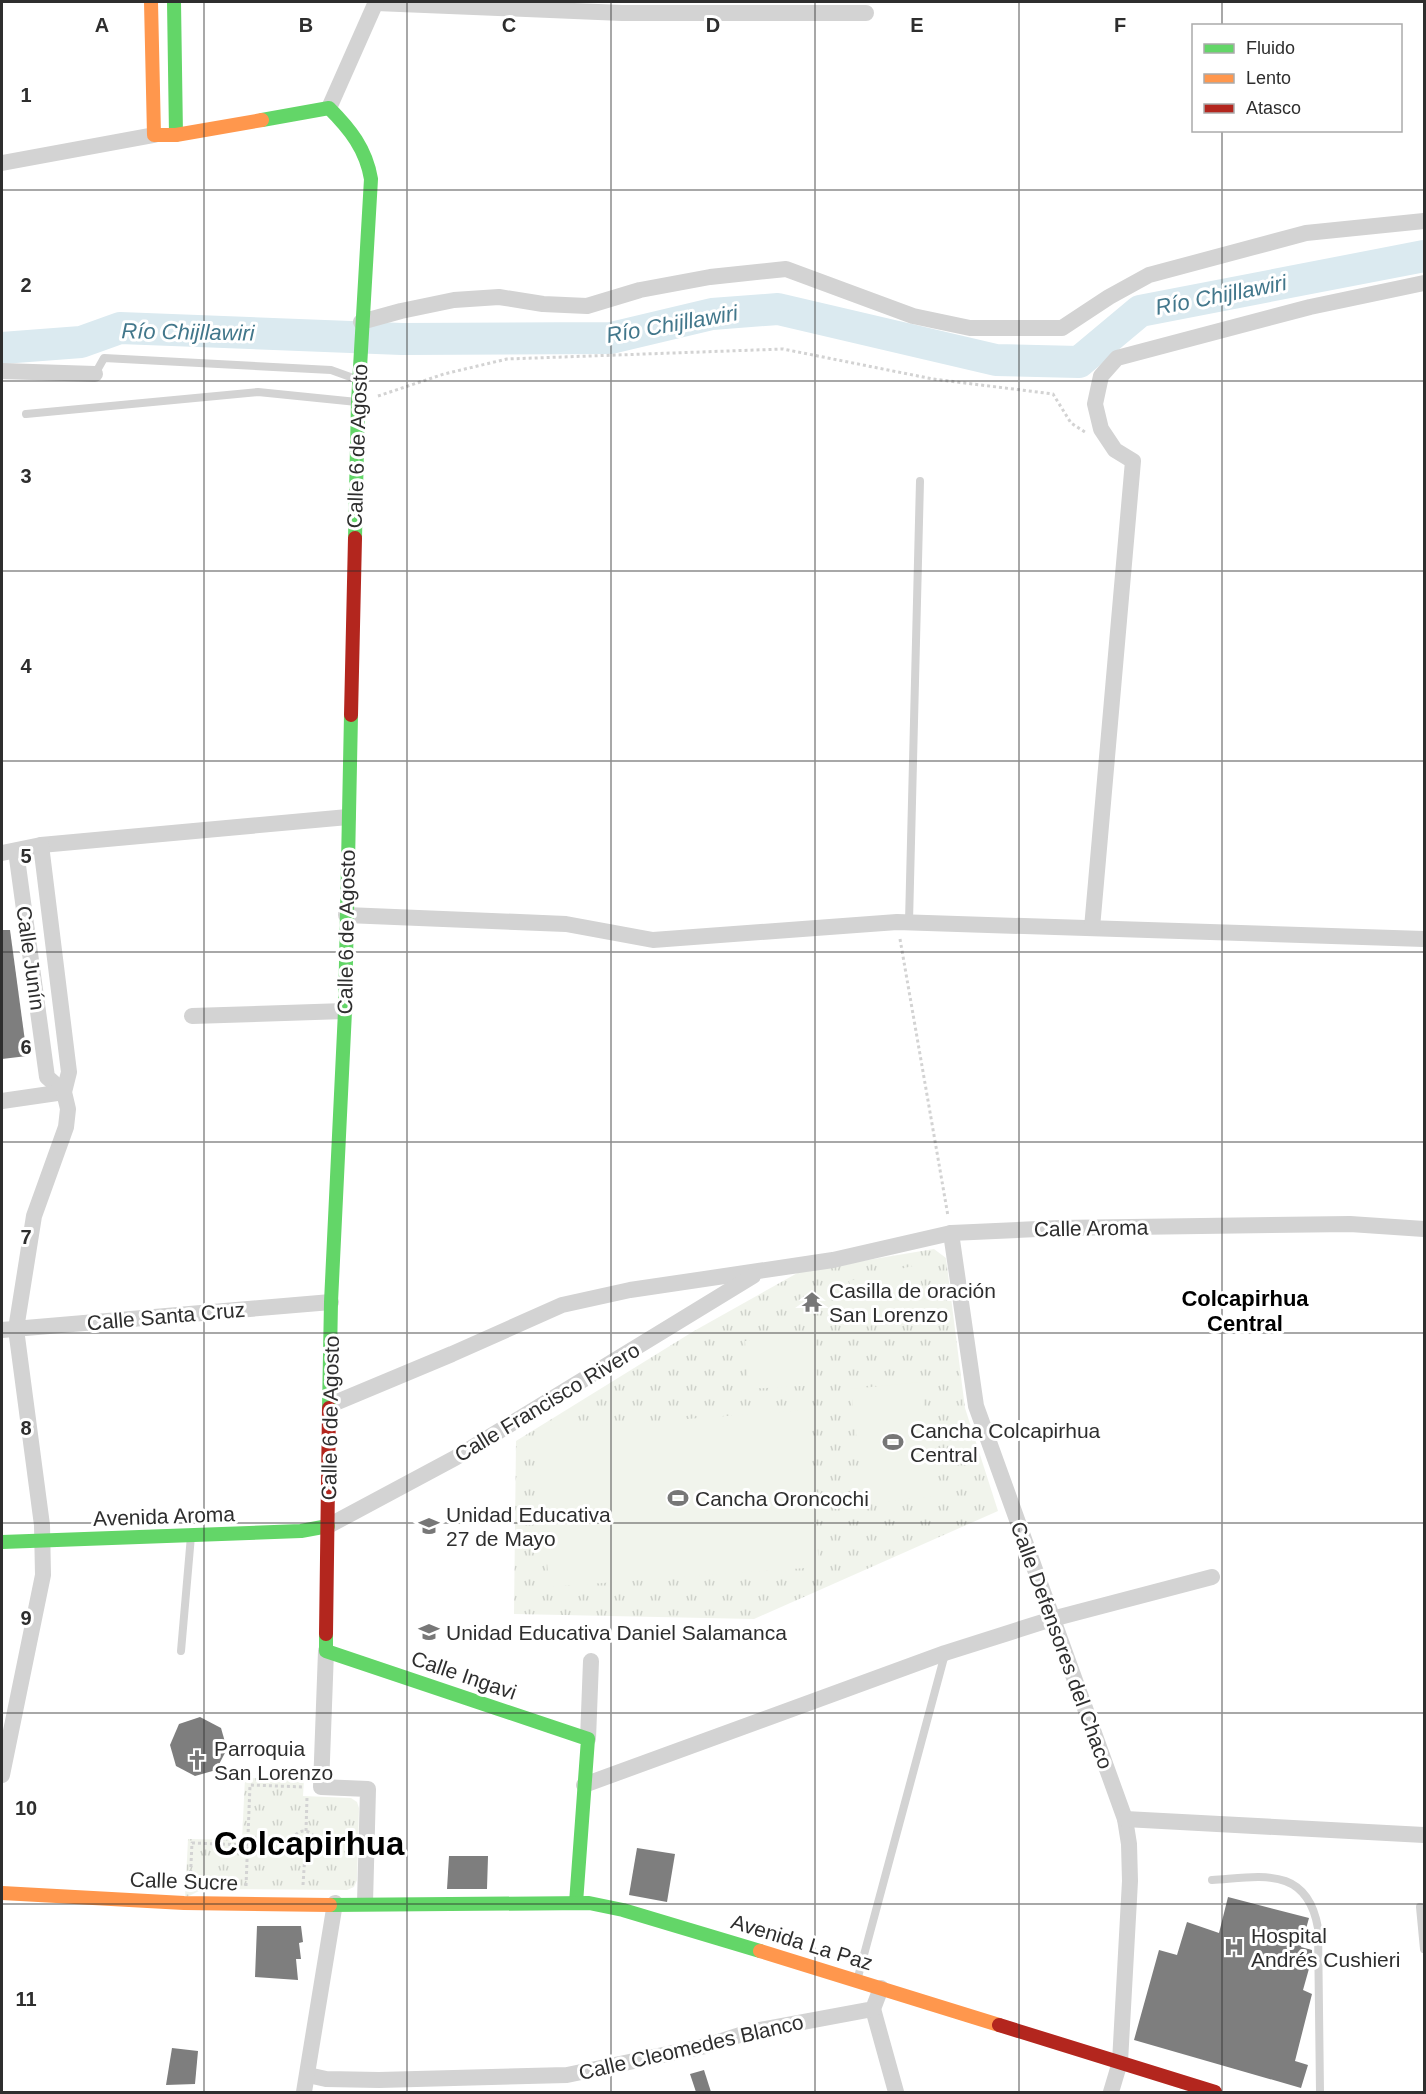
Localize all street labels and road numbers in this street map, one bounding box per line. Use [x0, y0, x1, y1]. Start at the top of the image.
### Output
street label: Calle 6 de Agosto [343, 363, 371, 529]
street label: Calle 6 de Agosto [333, 849, 359, 1015]
street label: Calle Junín [12, 904, 50, 1012]
street label: Calle Aroma [1034, 1215, 1149, 1240]
street label: Calle Santa Cruz [86, 1298, 246, 1334]
street label: Calle 6 de Agosto [317, 1335, 343, 1501]
street label: Calle Francisco Rivero [451, 1338, 643, 1466]
street label: Avenida Aroma [93, 1502, 236, 1530]
street label: Calle Defensores del Chaco [1006, 1518, 1118, 1772]
street label: Calle Ingavi [408, 1646, 520, 1704]
street label: Calle Sucre [129, 1868, 239, 1894]
street label: Avenida La Paz [728, 1910, 876, 1974]
street label: Calle Cleomedes Blanco [576, 2010, 806, 2084]

